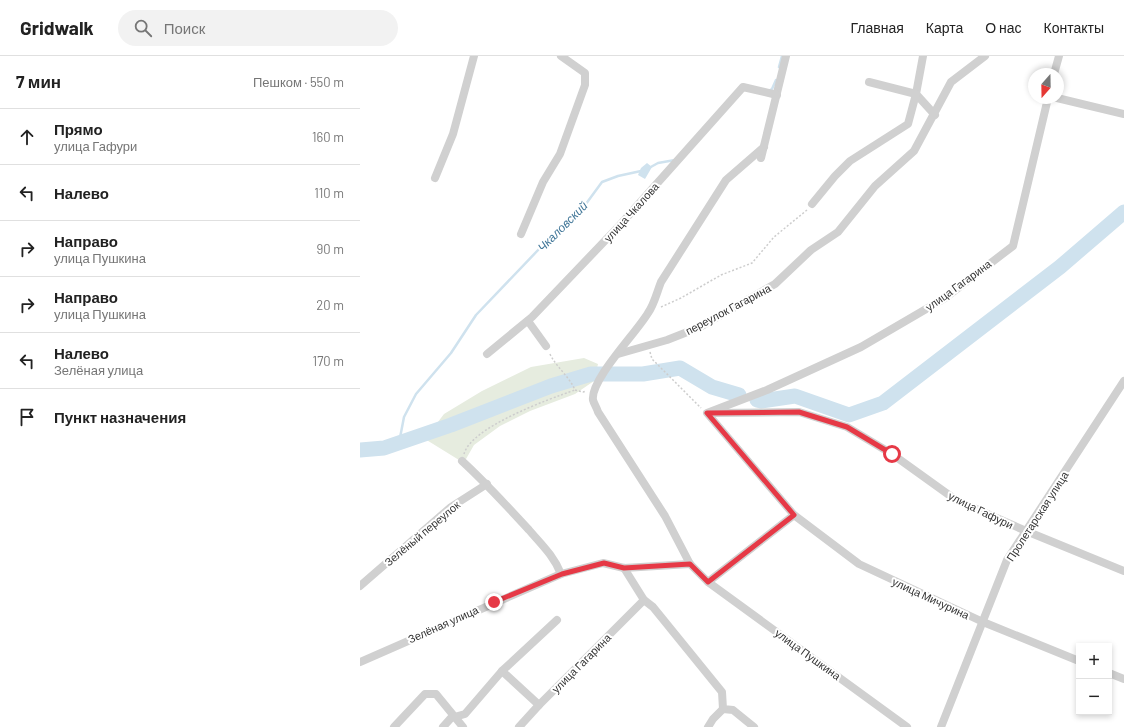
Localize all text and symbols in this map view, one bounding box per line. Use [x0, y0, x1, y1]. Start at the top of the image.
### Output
search box [118, 10, 398, 46]
text: Gridwalk [20, 16, 94, 39]
icon: search [132, 17, 154, 39]
text: Поиск [164, 19, 205, 37]
text: Главная [851, 19, 904, 36]
text: Карта [926, 19, 963, 36]
text: О нас [985, 19, 1022, 36]
text: Контакты [1044, 19, 1104, 36]
north arrow [1028, 68, 1064, 104]
text: 7 мин [16, 71, 61, 91]
text: Пешком · 550 m [253, 74, 344, 90]
text: Прямо [54, 120, 103, 138]
icon: ahead [16, 126, 38, 148]
text: 160 m [312, 129, 344, 145]
text: улица Гафури [54, 138, 137, 154]
street label: улица Чкалова [601, 179, 662, 244]
icon: left [16, 182, 38, 204]
text: Налево [54, 184, 109, 202]
text: 110 m [314, 185, 344, 201]
water label: Чкаловский [534, 198, 590, 254]
text: Направо [54, 232, 118, 250]
icon: right [16, 238, 38, 260]
text: 90 m [317, 241, 344, 257]
text: улица Пушкина [54, 250, 146, 266]
street label: улица Гагарина [923, 256, 994, 313]
street label: переулок Гагарина [683, 281, 774, 337]
text: Направо [54, 288, 118, 306]
icon: right [16, 294, 38, 316]
text: 20 m [316, 297, 344, 313]
text: улица Пушкина [54, 306, 146, 322]
text: Налево [54, 344, 109, 362]
icon: left [16, 350, 38, 372]
text: 170 m [313, 353, 344, 369]
text: Зелёная улица [54, 362, 143, 378]
icon: arrive [16, 406, 38, 428]
text: Пункт назначения [54, 408, 186, 426]
route start [883, 445, 901, 463]
street label: Пролетарская улица [1003, 468, 1071, 563]
street label: улица Гафури [946, 489, 1016, 531]
street label: Зелёный переулок [382, 498, 462, 568]
street label: улица Мичурина [890, 575, 972, 622]
route end [485, 593, 503, 611]
street label: Зелёная улица [406, 602, 481, 645]
street label: улица Пушкина [773, 626, 844, 683]
street label: улица Гагарина [549, 630, 614, 695]
map controls [1076, 643, 1112, 715]
button: + [1076, 643, 1112, 679]
button: − [1076, 679, 1112, 715]

